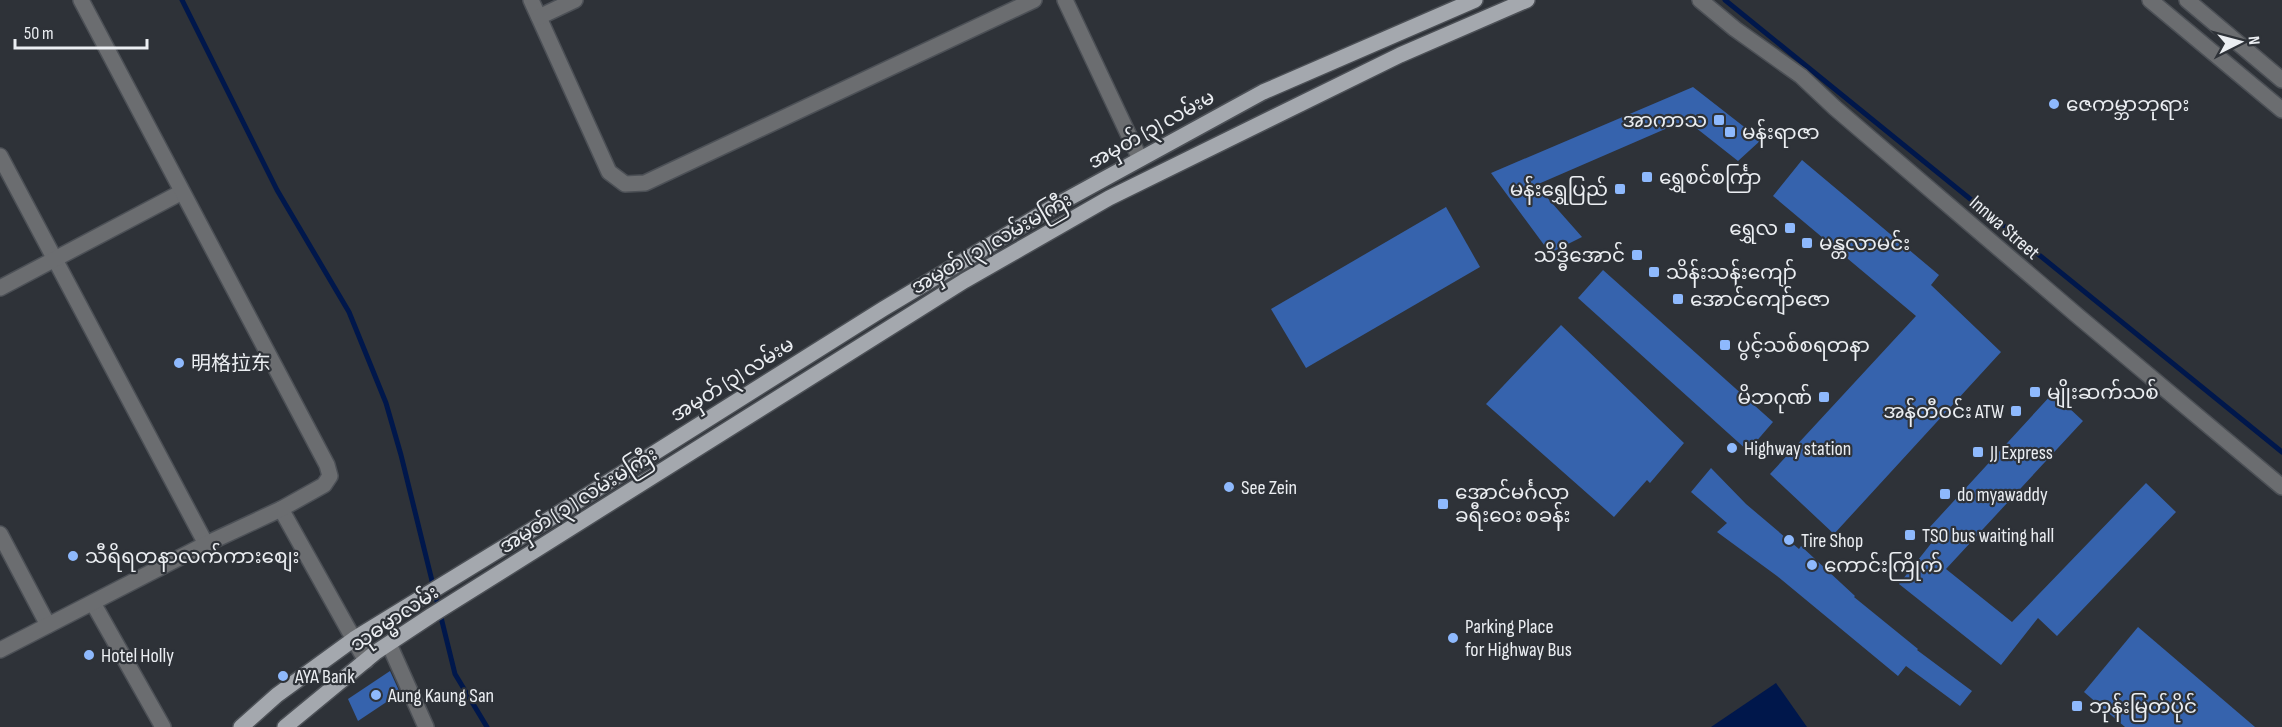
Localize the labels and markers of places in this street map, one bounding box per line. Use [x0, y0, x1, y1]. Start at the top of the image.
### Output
place label: ဇေကမ္ဘာဘုရား [2066, 93, 2189, 121]
marker: ဇေကမ္ဘာဘုရား [2047, 97, 2061, 111]
place label: အာကာသ [1622, 109, 1707, 133]
marker: အာကာသ [1712, 113, 1726, 127]
place label: မန်းရာဇာ [1742, 118, 1820, 148]
marker: မန်းရာဇာ [1723, 125, 1737, 139]
place label: ရွှေစင်စင်္ကြာ [1659, 163, 1761, 193]
marker: ရွှေစင်စင်္ကြာ [1640, 170, 1654, 184]
place label: မန်းရွှေပြည် [1510, 175, 1608, 205]
marker: မန်းရွှေပြည် [1613, 182, 1627, 196]
place label: ရွှေလ [1729, 217, 1778, 244]
marker: ရွှေလ [1783, 221, 1797, 235]
place label: မန္တလာမင်း [1819, 229, 1910, 259]
marker: မန္တလာမင်း [1800, 236, 1814, 250]
place label: သိဒ္ဓိအောင် [1534, 241, 1625, 271]
marker: သိဒ္ဓိအောင် [1630, 248, 1644, 262]
place label: သိန်းသန်းကျော် [1666, 258, 1797, 288]
marker: သိန်းသန်းကျော် [1647, 265, 1661, 279]
place label: အောင်ကျော်ဇော [1690, 285, 1830, 315]
marker: အောင်ကျော်ဇော [1671, 292, 1685, 306]
place label: ပွင့်သစ်စရတနာ [1737, 331, 1870, 361]
marker: ပွင့်သစ်စရတနာ [1718, 338, 1732, 352]
place label: 明格拉东 [191, 352, 271, 376]
marker: 明格拉东 [172, 356, 186, 370]
place label: မျိုးဆက်သစ် [2047, 378, 2159, 408]
place label: မိဘဂုဏ် [1738, 383, 1812, 414]
marker: မျိုးဆက်သစ် [2028, 385, 2042, 399]
marker: မိဘဂုဏ် [1817, 390, 1831, 404]
place label: အန်တီဝင်း ATW [1883, 397, 2004, 427]
marker: အန်တီဝင်း ATW [2009, 404, 2023, 418]
place label: Highway station [1744, 437, 1851, 461]
marker: Highway station [1725, 441, 1739, 455]
place label: JJ Express [1989, 441, 2053, 465]
marker: JJ Express [1971, 445, 1985, 459]
place label: See Zein [1241, 476, 1297, 500]
place label: အောင်မင်္ဂလာ ခရီးဝေး စခန်း [1455, 478, 1570, 531]
marker: See Zein [1222, 480, 1236, 494]
place label: do myawaddy [1957, 483, 2048, 507]
marker: do myawaddy [1938, 487, 1952, 501]
marker: အောင်မင်္ဂလာ ခရီးဝေး စခန်း [1436, 497, 1450, 511]
place label: TSO bus waiting hall [1922, 524, 2054, 548]
marker: TSO bus waiting hall [1903, 528, 1917, 542]
place label: Tire Shop [1801, 529, 1863, 553]
marker: Tire Shop [1782, 533, 1796, 547]
place label: သီရိရတနာလက်ကားစျေး [85, 542, 299, 572]
marker: သီရိရတနာလက်ကားစျေး [66, 549, 80, 563]
place label: ကောင်းကြိုက် [1824, 551, 1943, 581]
marker: ကောင်းကြိုက် [1805, 558, 1819, 572]
place label: Parking Place for Highway Bus [1465, 615, 1572, 662]
marker: Parking Place for Highway Bus [1446, 631, 1460, 645]
place label: Hotel Holly [101, 644, 174, 668]
marker: Hotel Holly [82, 648, 96, 662]
place label: AYA Bank [294, 665, 355, 689]
marker: AYA Bank [276, 669, 290, 683]
place label: Aung Kaung San [387, 684, 494, 708]
marker: Aung Kaung San [369, 688, 383, 702]
place label: ဘုန်းမြတ်ပိုင် [2089, 692, 2197, 723]
marker: ဘုန်းမြတ်ပိုင် [2070, 699, 2084, 713]

